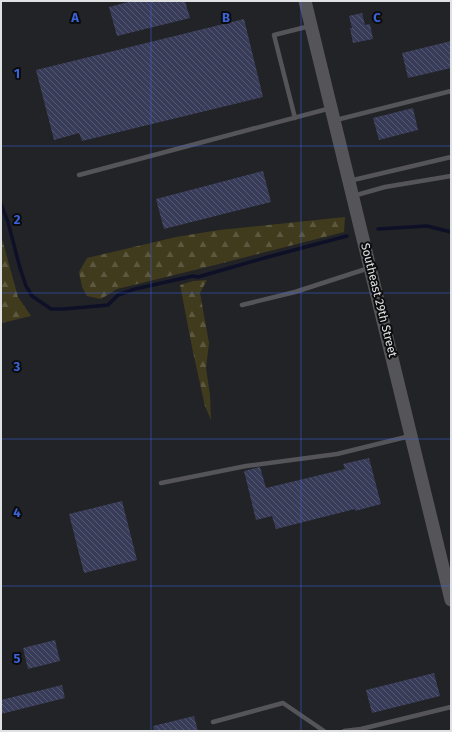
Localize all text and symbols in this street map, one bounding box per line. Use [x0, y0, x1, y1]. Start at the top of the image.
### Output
text: A [70, 10, 79, 25]
text: B [222, 10, 230, 25]
text: C [373, 10, 381, 25]
text: 1 [14, 66, 20, 81]
text: 2 [14, 212, 21, 227]
street label: Southeast 29th Street [358, 242, 400, 359]
text: 3 [13, 359, 21, 374]
text: 4 [13, 505, 21, 520]
text: 5 [14, 651, 21, 666]

